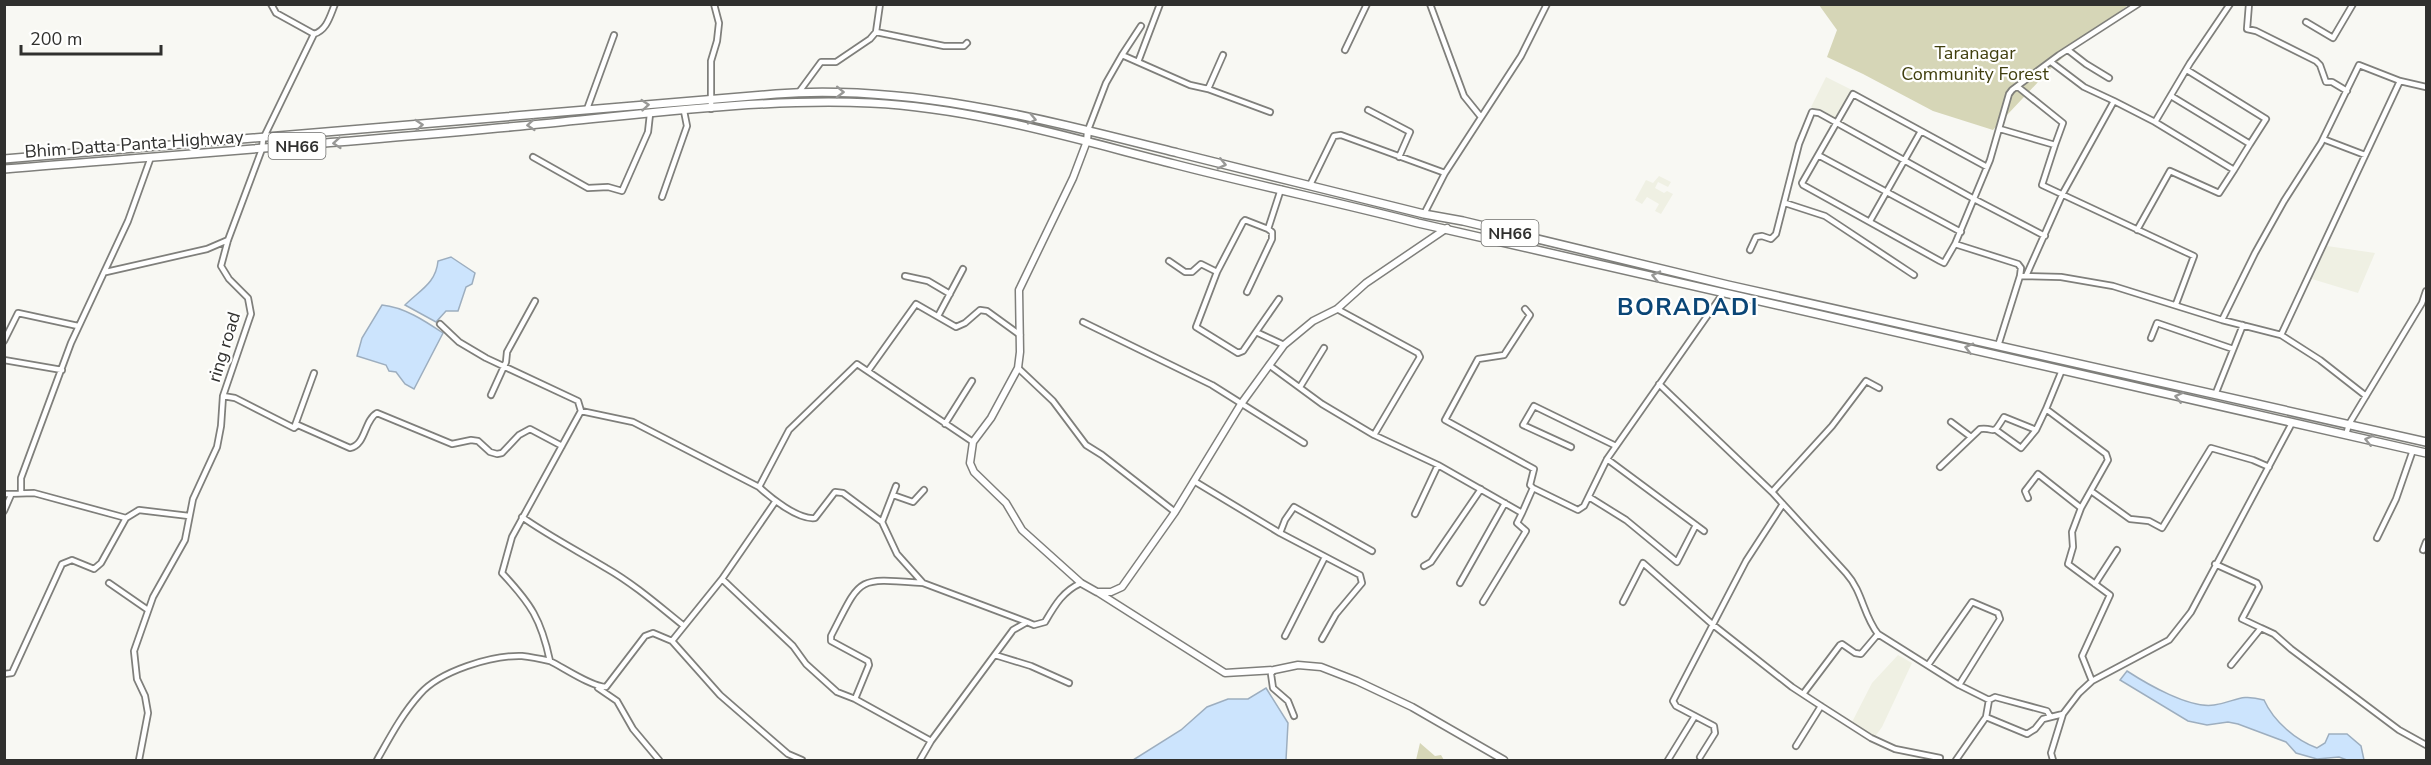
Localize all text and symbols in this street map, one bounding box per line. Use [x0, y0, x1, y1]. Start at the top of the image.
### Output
scale bar [21, 18, 160, 56]
text: 200 m [30, 27, 82, 51]
park label: Taranagar Community Forest [1901, 41, 2049, 86]
one-way arrow [835, 86, 844, 99]
one-way arrow [641, 99, 650, 112]
one-way arrow [1027, 111, 1037, 124]
one-way arrow [527, 118, 536, 131]
one-way arrow [414, 119, 423, 132]
street label: Bhim Datta Panta Highway [24, 124, 245, 164]
road number: NH66 [268, 133, 326, 159]
one-way arrow [332, 136, 341, 149]
one-way arrow [1217, 156, 1227, 169]
road number: NH66 [1482, 220, 1538, 246]
one-way arrow [1651, 270, 1661, 283]
district label: BORADADI [1617, 291, 1759, 323]
street label: ring road [202, 309, 246, 385]
one-way arrow [1964, 343, 1974, 356]
one-way arrow [2174, 391, 2184, 404]
one-way arrow [2365, 434, 2375, 447]

